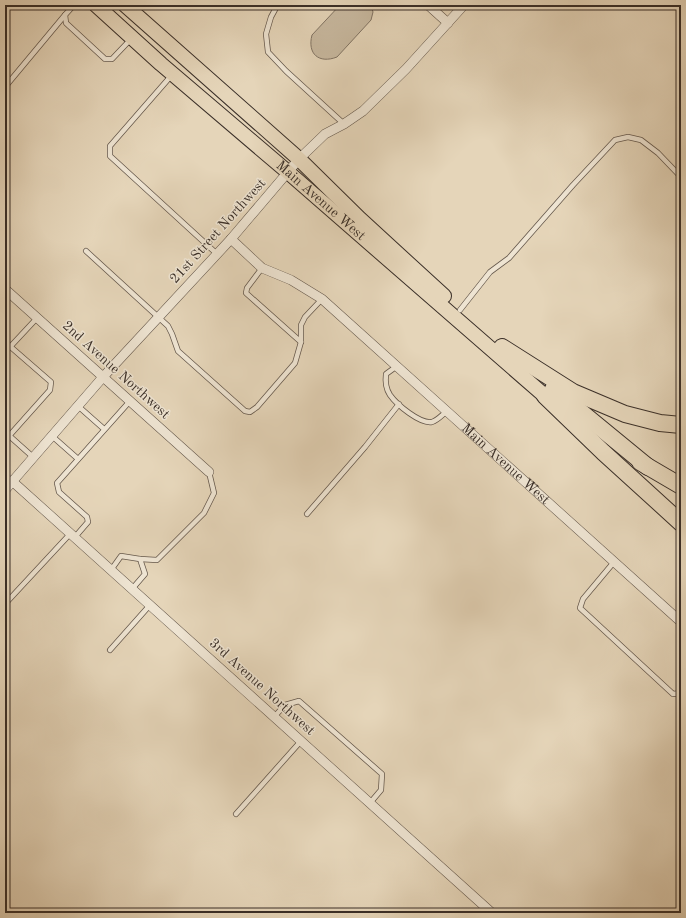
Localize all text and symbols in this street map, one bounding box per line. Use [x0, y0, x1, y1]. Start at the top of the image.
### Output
street label: Main Avenue West [273, 158, 368, 243]
street label: 21st Street Northwest [167, 176, 269, 286]
street label: 2nd Avenue Northwest [60, 318, 172, 422]
street label: Main Avenue West [459, 421, 552, 507]
street label: 3rd Avenue Northwest [206, 636, 318, 738]

